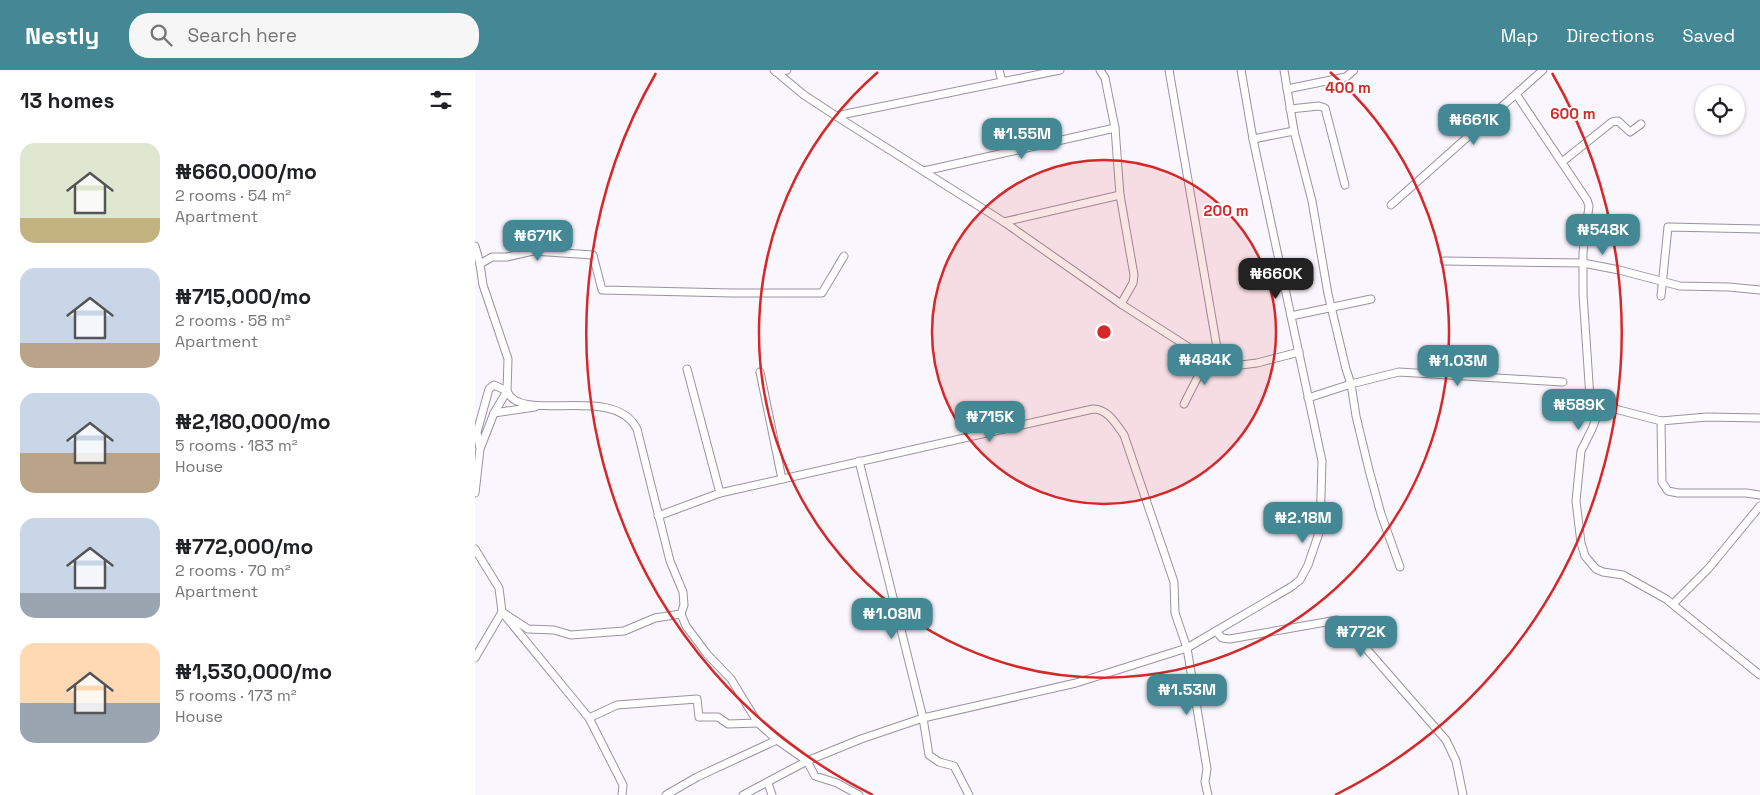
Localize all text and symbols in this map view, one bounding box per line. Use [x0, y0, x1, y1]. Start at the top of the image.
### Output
search box [129, 13, 479, 58]
text: Nestly [25, 20, 99, 51]
icon: search [147, 21, 175, 49]
text: Search here [187, 23, 297, 48]
text: Map [1501, 24, 1538, 47]
text: Directions [1566, 24, 1655, 47]
text: Saved [1683, 24, 1735, 47]
text: 400 m [1325, 78, 1371, 97]
map controls [1695, 85, 1745, 135]
button: locate [1695, 85, 1745, 135]
icon: filters [427, 86, 455, 114]
text: 13 homes [20, 87, 114, 114]
pin: ₦661K [1439, 104, 1509, 146]
text: 600 m [1550, 104, 1596, 123]
text: ₦661K [1449, 109, 1499, 130]
pin: ₦1.55M [981, 118, 1063, 160]
text: ₦1.55M [993, 123, 1051, 144]
text: ₦660,000/mo [175, 158, 317, 185]
icon: home [60, 163, 120, 223]
text: 2 rooms · 54 m² [175, 185, 291, 206]
text: 200 m [1204, 201, 1248, 220]
text: Apartment [175, 206, 258, 227]
pin: ₦548K [1568, 214, 1638, 256]
text: ₦548K [1577, 219, 1629, 240]
pin: ₦671K [503, 220, 573, 262]
text: ₦671K [514, 225, 562, 246]
pin: ₦660K [1241, 258, 1311, 300]
text: ₦660K [1249, 263, 1303, 284]
text: ₦715,000/mo [175, 283, 311, 310]
icon: home [60, 288, 120, 348]
text: 2 rooms · 58 m² [175, 310, 291, 331]
centre of rings [1095, 323, 1113, 341]
text: Apartment [175, 331, 258, 352]
pin: ₦484K [1170, 344, 1240, 386]
pin: ₦1.03M [1417, 344, 1499, 387]
text: ₦484K [1179, 349, 1231, 370]
text: ₦1.03M [1429, 350, 1487, 371]
pin: ₦589K [1544, 388, 1614, 431]
text: ₦589K [1553, 394, 1605, 415]
pin: ₦715K [955, 400, 1025, 443]
text: ₦715K [966, 406, 1014, 427]
text: ₦2,180,000/mo [175, 408, 331, 435]
icon: home [60, 413, 120, 473]
text: 5 rooms · 183 m² [175, 435, 298, 456]
text: House [175, 456, 223, 477]
pin: ₦2.18M [1262, 502, 1344, 544]
text: ₦2.18M [1274, 507, 1332, 528]
text: ₦772,000/mo [175, 533, 313, 560]
icon: home [60, 538, 120, 598]
text: 2 rooms · 70 m² [175, 560, 291, 581]
text: Apartment [175, 581, 258, 602]
pin: ₦1.08M [851, 598, 933, 640]
text: ₦1.08M [863, 603, 921, 624]
pin: ₦772K [1326, 616, 1396, 658]
text: ₦772K [1336, 621, 1386, 642]
text: ₦1,530,000/mo [175, 658, 332, 685]
icon: home [60, 663, 120, 723]
pin: ₦1.53M [1146, 674, 1228, 716]
text: ₦1.53M [1158, 679, 1216, 700]
text: 5 rooms · 173 m² [175, 685, 297, 706]
text: House [175, 706, 223, 727]

